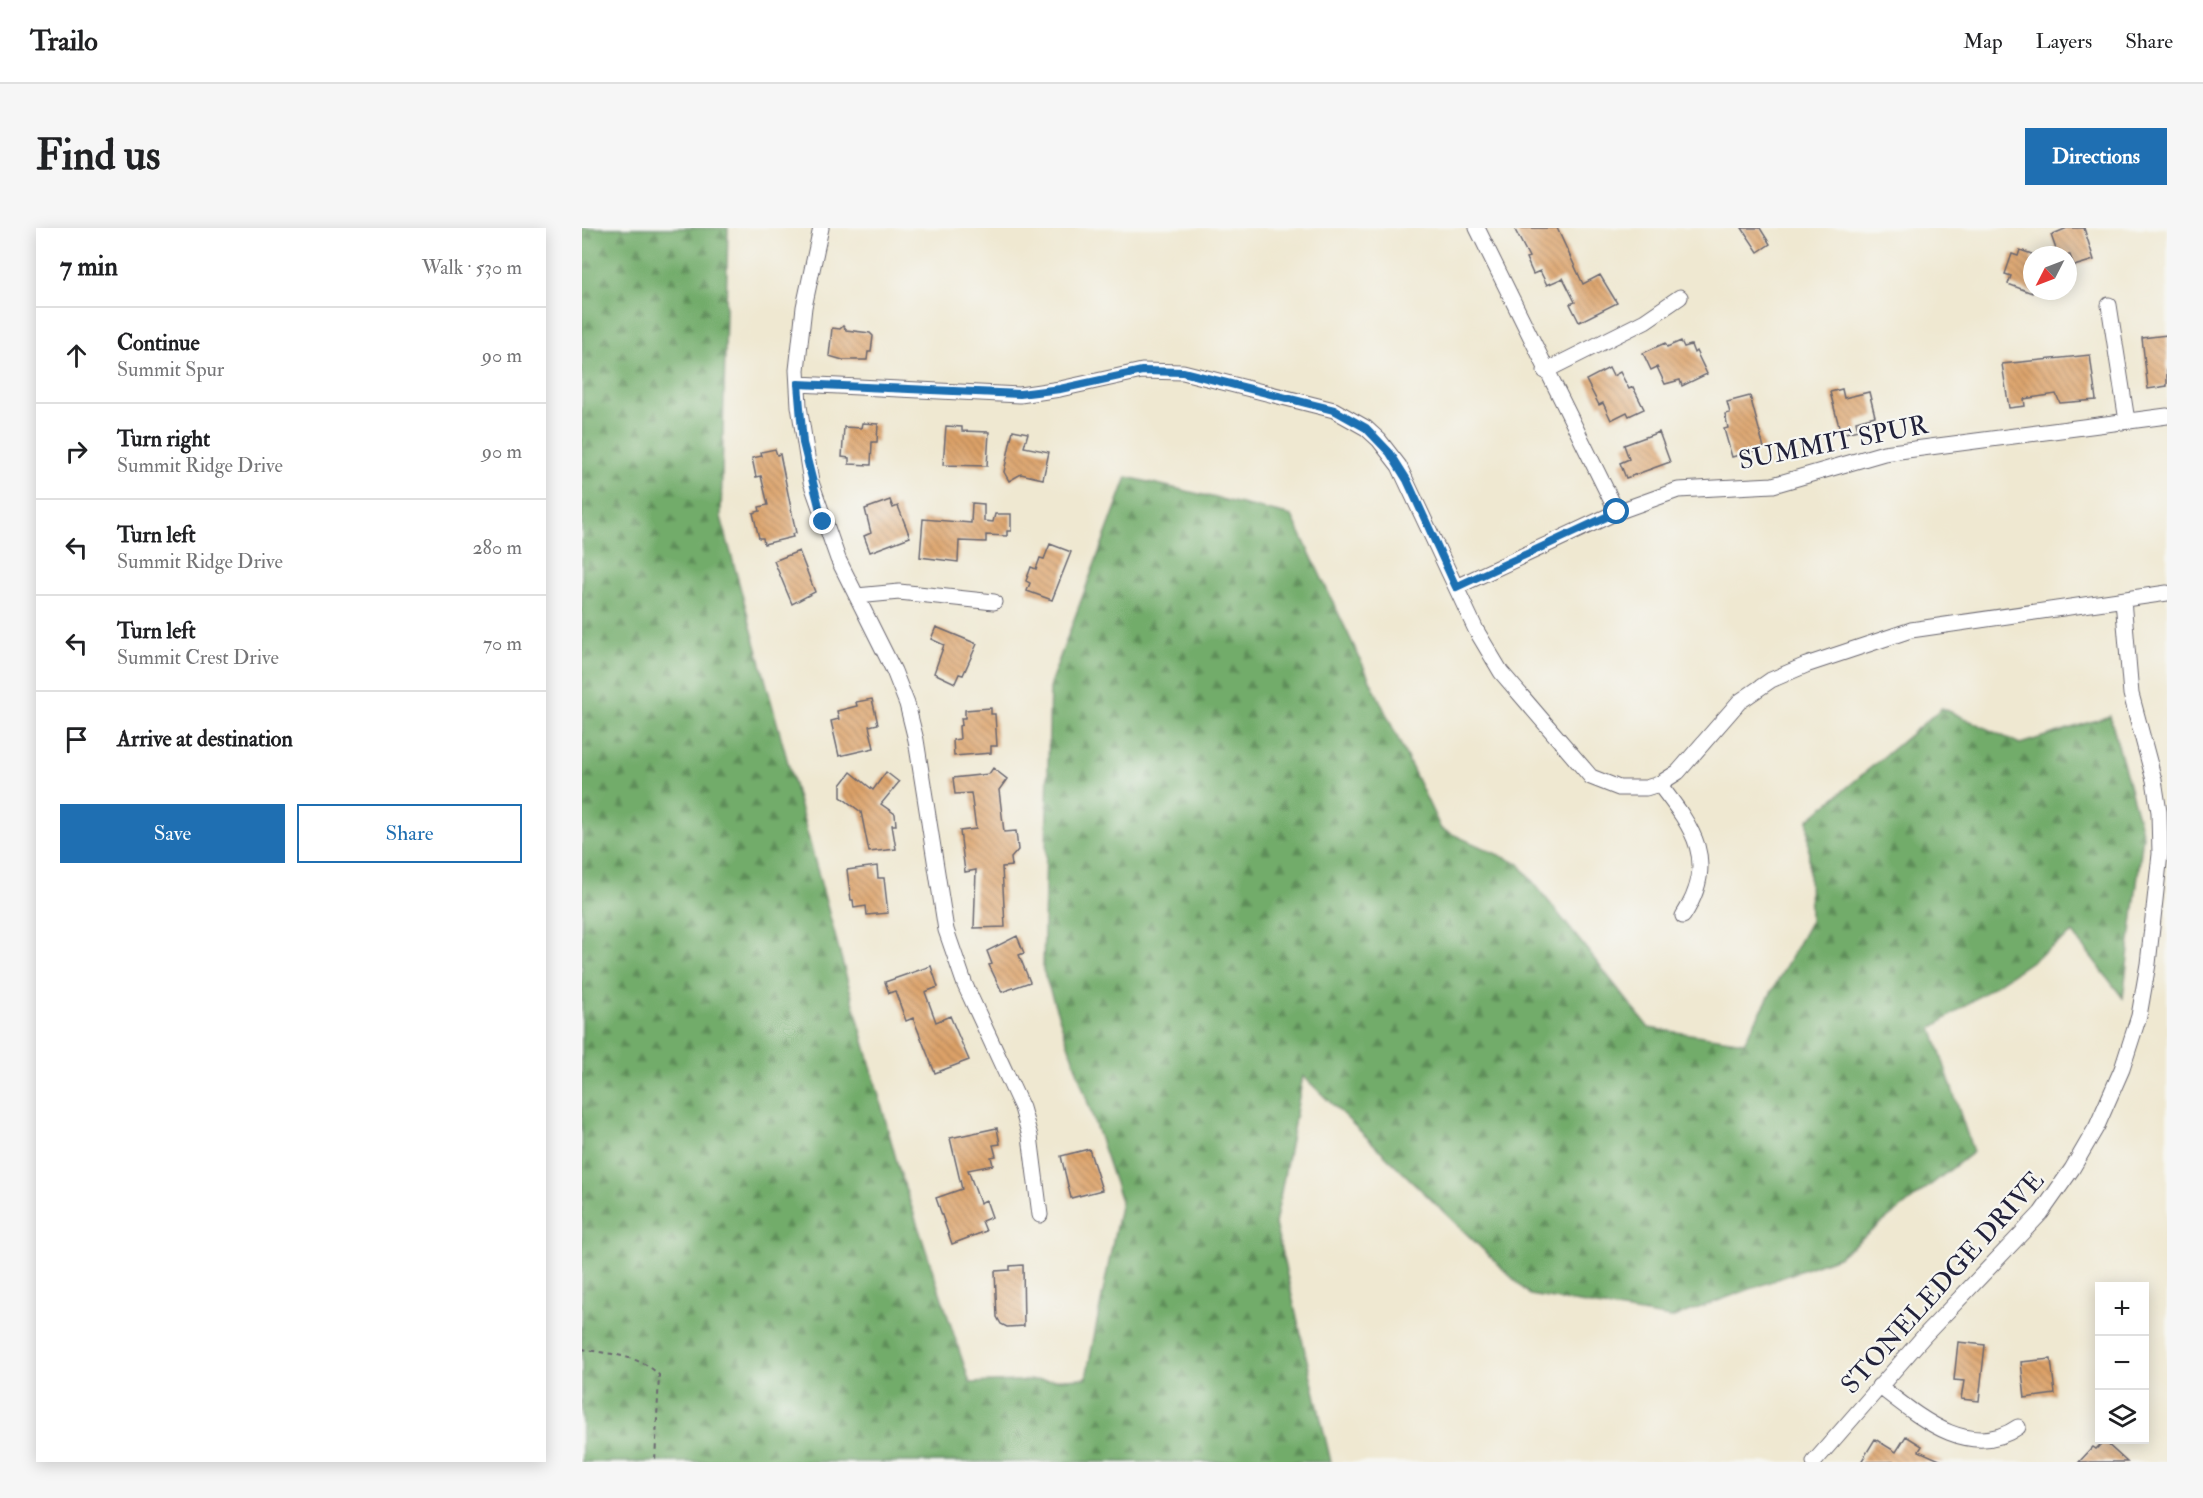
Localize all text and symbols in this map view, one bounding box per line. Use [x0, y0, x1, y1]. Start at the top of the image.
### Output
text: Trailo [30, 24, 98, 59]
text: Map [1963, 28, 2003, 55]
text: Layers [2036, 28, 2092, 55]
text: Share [2125, 28, 2173, 55]
button: Directions [2025, 128, 2167, 185]
text: Find us [36, 130, 160, 182]
north arrow [2023, 246, 2077, 300]
text: 7 min [60, 251, 118, 283]
text: Walk · 530 m [422, 255, 522, 280]
text: Continue [117, 329, 200, 357]
icon: ahead [60, 339, 93, 372]
text: 90 m [482, 343, 522, 368]
text: Summit Spur [117, 357, 224, 382]
street label: SUMMIT SPUR [1736, 409, 1932, 477]
text: Turn right [117, 425, 210, 453]
icon: right [60, 435, 93, 468]
text: 90 m [482, 439, 522, 464]
text: Summit Ridge Drive [117, 453, 283, 478]
route start [1603, 498, 1629, 524]
route end [809, 508, 835, 534]
text: Turn left [117, 521, 196, 549]
icon: left [60, 531, 93, 564]
text: 280 m [472, 535, 522, 560]
text: Summit Ridge Drive [117, 549, 283, 574]
text: Turn left [117, 617, 196, 645]
icon: left [60, 627, 93, 660]
text: 70 m [483, 631, 522, 656]
text: Summit Crest Drive [117, 645, 279, 670]
icon: arrive [60, 723, 93, 756]
text: Arrive at destination [117, 725, 293, 753]
button: Save [60, 804, 285, 863]
button: Share [297, 804, 522, 863]
street label: STONELEDGE DRIVE [1834, 1165, 2051, 1401]
map controls [2095, 1282, 2149, 1444]
button: + [2095, 1282, 2149, 1336]
button: − [2095, 1336, 2149, 1390]
button: layers [2095, 1390, 2149, 1444]

